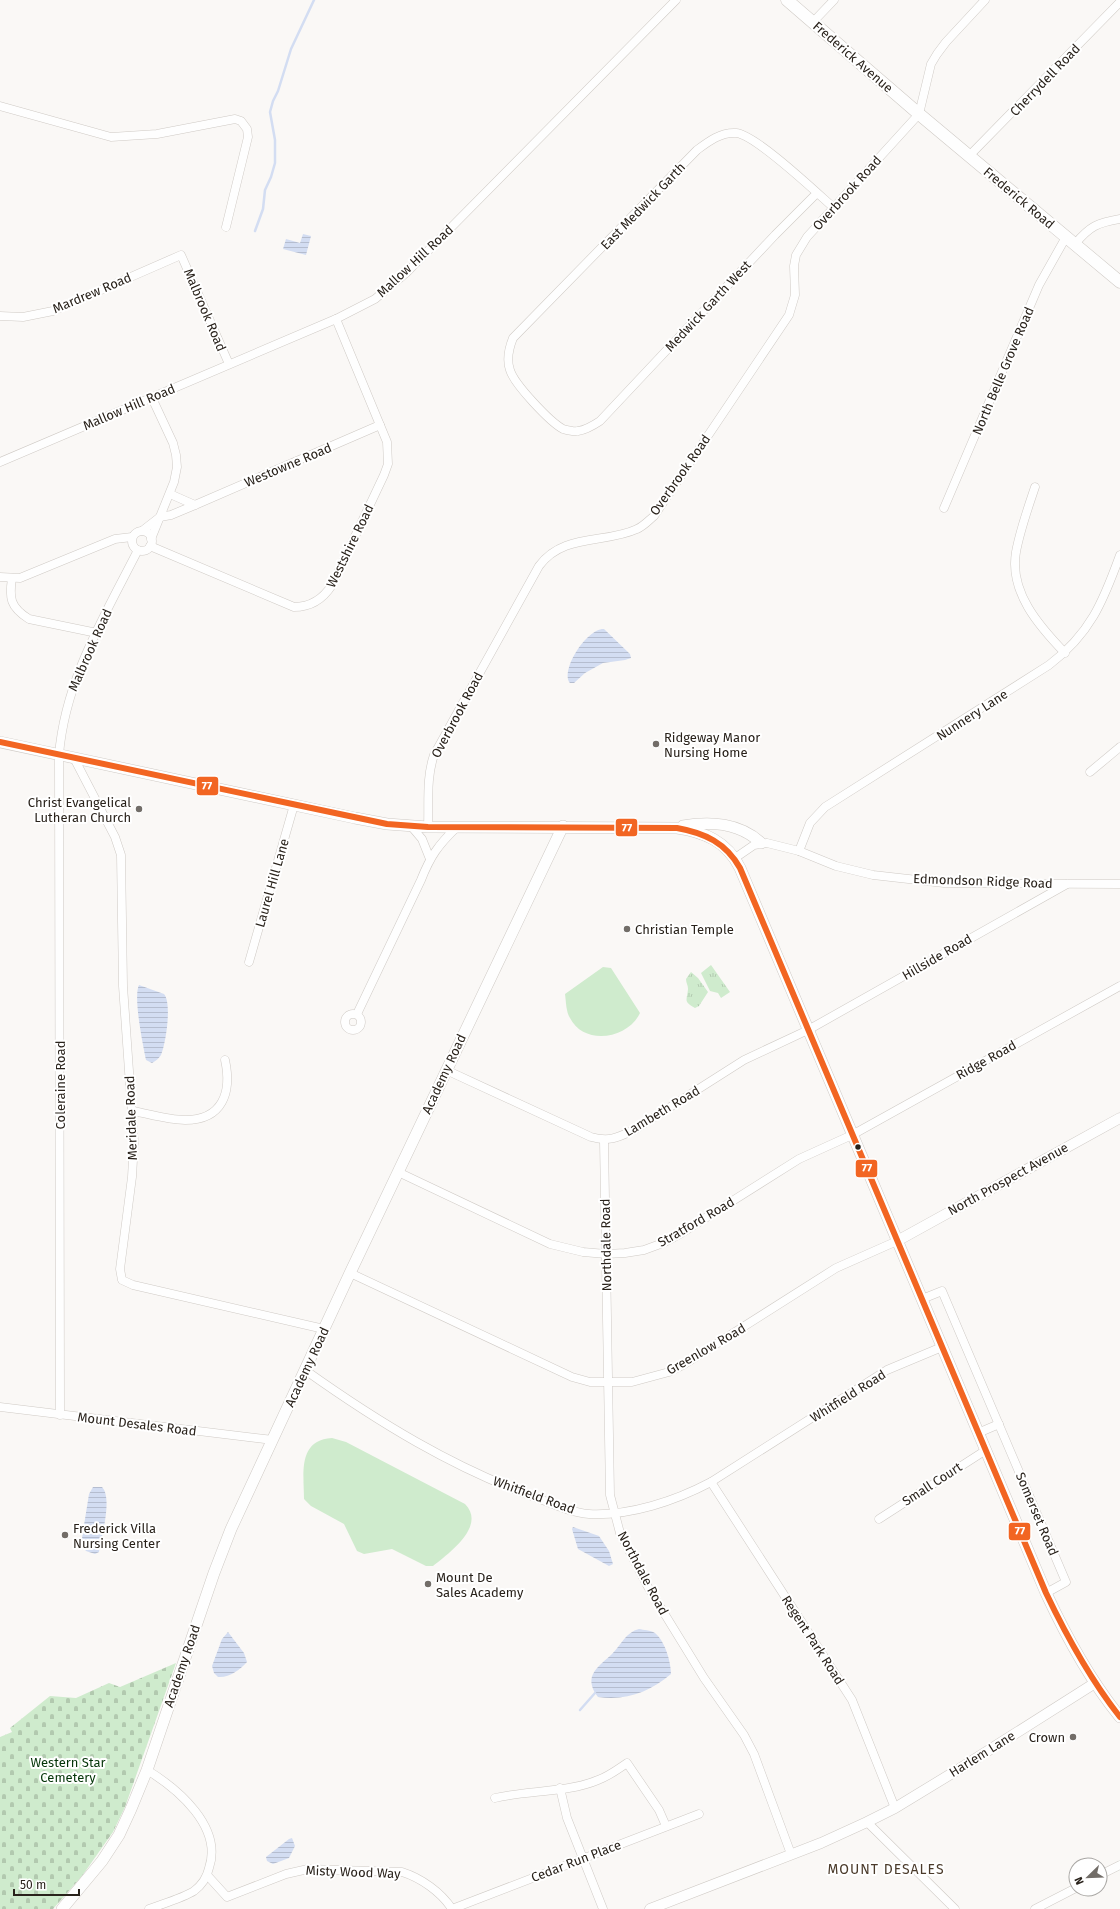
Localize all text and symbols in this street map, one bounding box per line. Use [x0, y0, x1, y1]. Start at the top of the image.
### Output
street label: Frederick Avenue [810, 18, 896, 96]
street label: Cherrydell Road [1007, 41, 1083, 119]
street label: Overbrook Road [810, 153, 884, 233]
street label: East Medwick Garth [598, 159, 688, 253]
street label: Frederick Road [981, 164, 1057, 232]
street label: Mallow Hill Road [374, 222, 456, 300]
street label: Medwick Garth West [662, 257, 754, 355]
street label: Malbrook Road [181, 266, 229, 354]
street label: Mardrew Road [50, 270, 134, 316]
street label: North Belle Grove Road [969, 305, 1037, 437]
street label: Mallow Hill Road [81, 381, 177, 433]
street label: Overbrook Road [647, 432, 713, 518]
street label: Westowne Road [242, 440, 334, 490]
street label: Westshire Road [323, 502, 377, 590]
street label: Malbrook Road [65, 607, 115, 693]
street label: Overbrook Road [428, 670, 486, 760]
street label: Nunnery Lane [934, 686, 1010, 744]
place label: Ridgeway Manor Nursing Home [664, 730, 760, 760]
marker: Ridgeway Manor Nursing Home [651, 739, 661, 749]
line badge: 77 [196, 776, 219, 796]
text: 77 [202, 780, 212, 793]
place label: Christ Evangelical Lutheran Church [28, 795, 131, 825]
marker: Christ Evangelical Lutheran Church [134, 804, 144, 814]
line badge: 77 [615, 818, 638, 837]
text: 77 [622, 822, 632, 835]
street label: Laurel Hill Lane [252, 837, 292, 929]
street label: Edmondson Ridge Road [913, 871, 1053, 891]
place label: Christian Temple [635, 922, 734, 937]
marker: Christian Temple [622, 924, 632, 934]
street label: Hillside Road [899, 931, 975, 983]
street label: Academy Road [419, 1032, 469, 1116]
street label: Ridge Road [953, 1037, 1019, 1083]
street label: Coleraine Road [53, 1041, 68, 1129]
street label: Meridale Road [122, 1075, 140, 1161]
street label: Lambeth Road [622, 1083, 702, 1139]
street label: North Prospect Avenue [945, 1140, 1071, 1218]
unlabelled marker [853, 1142, 863, 1152]
line badge: 77 [855, 1159, 878, 1178]
text: 77 [862, 1162, 872, 1175]
street label: Stratford Road [655, 1194, 737, 1250]
street label: Northdale Road [598, 1198, 614, 1292]
street label: Greenlow Road [664, 1320, 748, 1378]
street label: Academy Road [282, 1325, 332, 1409]
street label: Whitfield Road [807, 1367, 889, 1425]
street label: Mount Desales Road [77, 1409, 197, 1439]
street label: Small Court [899, 1459, 965, 1509]
street label: Somerset Road [1013, 1470, 1061, 1558]
street label: Whitfield Road [491, 1473, 577, 1517]
place label: Frederick Villa Nursing Center [73, 1521, 160, 1551]
line badge: 77 [1008, 1522, 1031, 1541]
text: 77 [1015, 1525, 1025, 1538]
street label: Northdale Road [615, 1529, 671, 1617]
marker: Frederick Villa Nursing Center [60, 1530, 70, 1540]
place label: Mount De Sales Academy [436, 1570, 524, 1600]
marker: Mount De Sales Academy [423, 1579, 433, 1589]
street label: Regent Park Road [779, 1593, 847, 1687]
street label: Academy Road [161, 1623, 203, 1709]
street label: Harlem Lane [946, 1728, 1018, 1780]
place label: Crown [1029, 1730, 1065, 1745]
marker: Crown [1068, 1732, 1078, 1742]
park label: Western Star Cemetery [30, 1755, 106, 1785]
street label: Cedar Run Place [529, 1837, 623, 1885]
north arrow [1068, 1857, 1108, 1897]
district label: MOUNT DESALES [827, 1861, 945, 1878]
street label: Misty Wood Way [305, 1863, 401, 1881]
scale bar [14, 1871, 79, 1897]
text: N [1072, 1875, 1087, 1887]
text: 50 m [20, 1878, 46, 1892]

